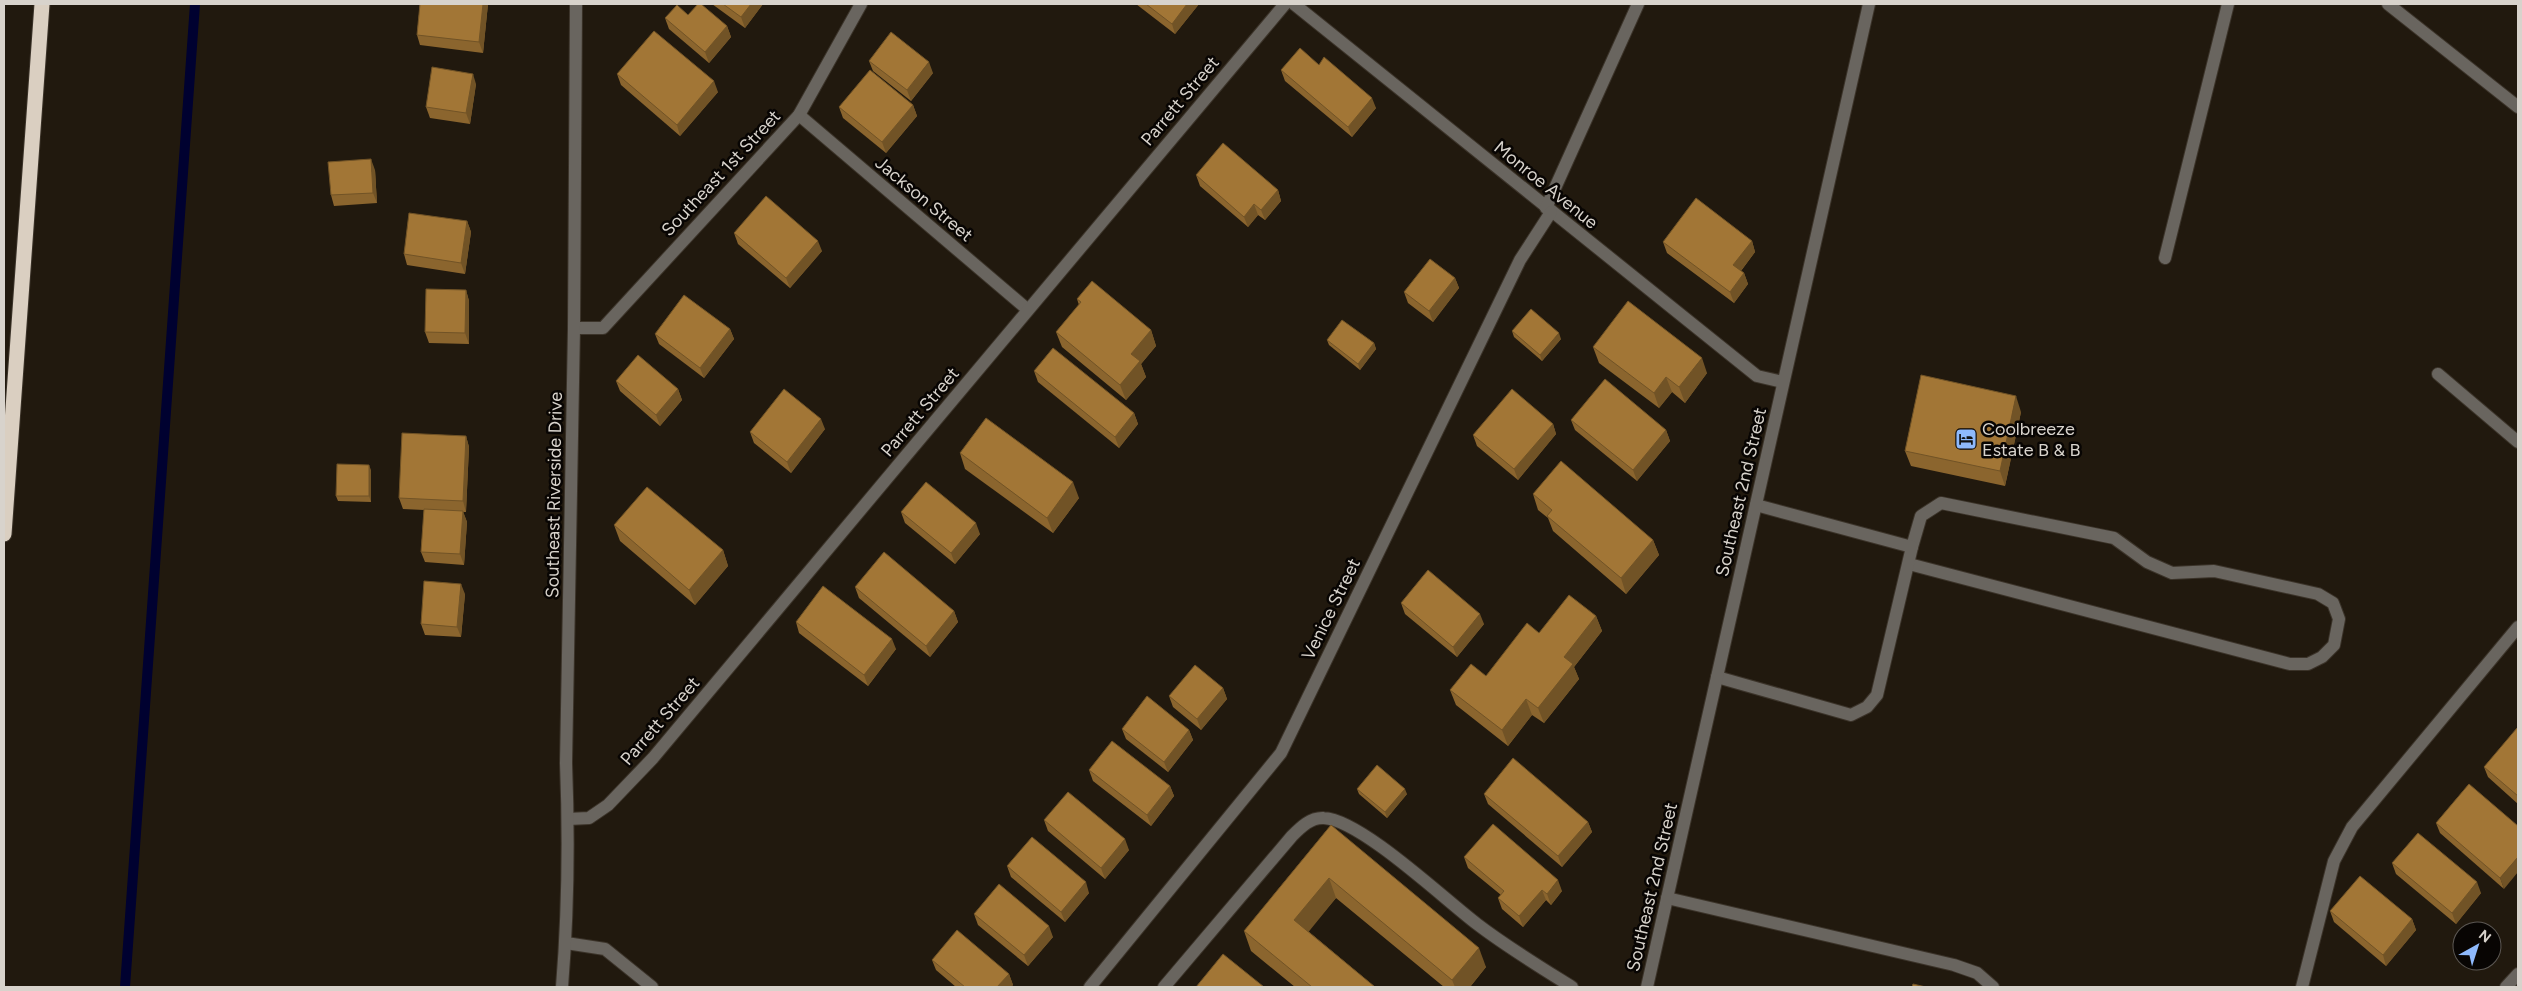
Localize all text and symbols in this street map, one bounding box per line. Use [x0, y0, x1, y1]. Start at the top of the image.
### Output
street label: Parrett Street [1136, 52, 1224, 150]
street label: Southeast 1st Street [657, 105, 785, 241]
street label: Monroe Avenue [1490, 136, 1603, 234]
street label: Jackson Street [871, 152, 977, 246]
street label: Parrett Street [876, 363, 964, 461]
street label: Southeast Riverside Drive [541, 391, 567, 598]
street label: Southeast 2nd Street [1711, 405, 1771, 579]
place label: Coolbreeze Estate B & B [1982, 418, 2081, 461]
hotel icon: Coolbreeze Estate B & B [1954, 427, 1978, 451]
street label: Venice Street [1297, 554, 1365, 663]
street label: Parrett Street [616, 672, 704, 770]
street label: Southeast 2nd Street [1622, 800, 1682, 974]
north arrow [2452, 921, 2502, 971]
text: N [2475, 926, 2494, 946]

